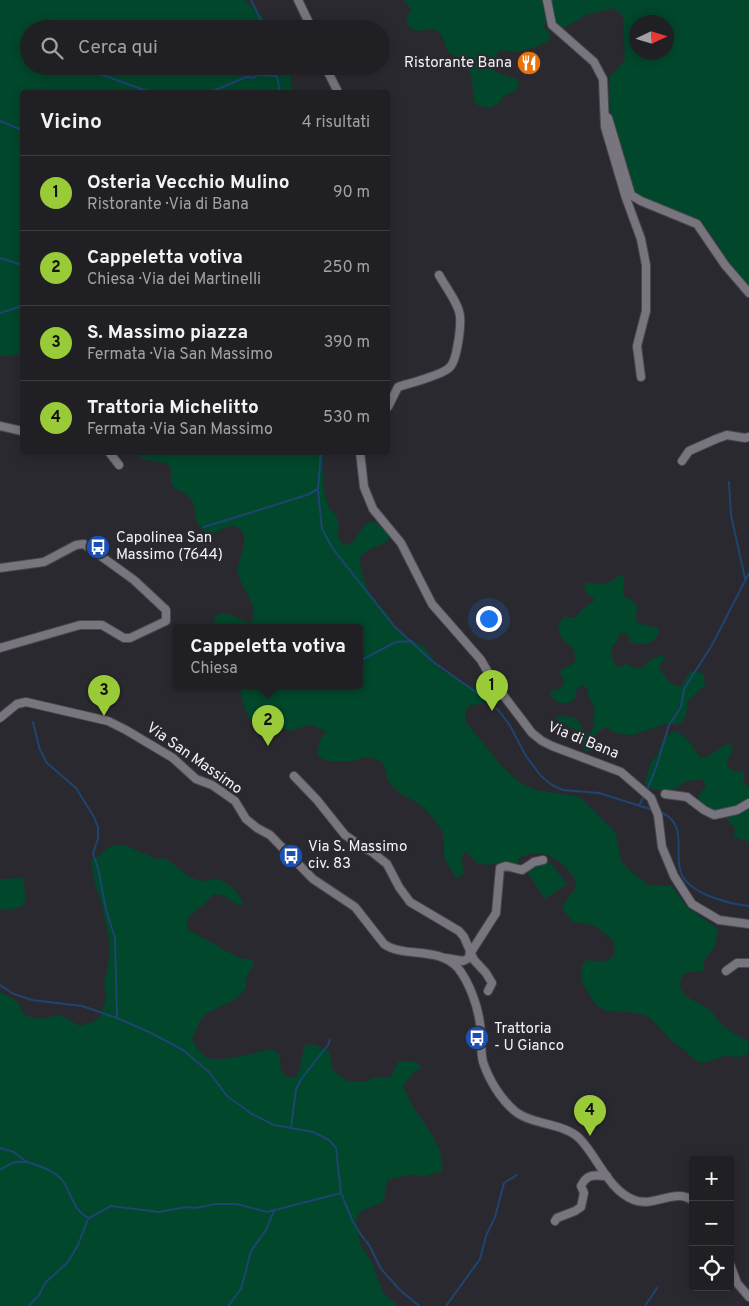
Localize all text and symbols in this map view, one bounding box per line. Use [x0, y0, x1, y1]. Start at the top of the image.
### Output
north arrow [629, 15, 674, 60]
search box [20, 20, 390, 75]
icon: search [38, 34, 66, 62]
text: Cerca qui [78, 36, 158, 60]
restaurant icon: Ristorante Bana [516, 50, 542, 76]
place label: Ristorante Bana [404, 54, 512, 73]
text: Vicino [40, 109, 102, 136]
text: 4 risultati [302, 113, 370, 133]
text: Osteria Vecchio Mulino [87, 171, 290, 195]
text: 1 [53, 183, 59, 203]
text: 90 m [333, 183, 370, 203]
text: Ristorante · Via di Bana [87, 195, 249, 215]
text: Cappeletta votiva [87, 246, 243, 270]
text: 2 [51, 258, 61, 278]
text: 250 m [323, 258, 370, 278]
text: Chiesa · Via dei Martinelli [87, 270, 261, 290]
text: S. Massimo piazza [87, 321, 248, 345]
text: 3 [51, 333, 61, 353]
text: 390 m [324, 333, 370, 353]
text: Fermata · Via San Massimo [87, 345, 273, 365]
text: Trattoria Michelitto [87, 396, 259, 420]
text: 4 [51, 408, 61, 428]
text: 530 m [323, 408, 370, 428]
text: Fermata · Via San Massimo [87, 420, 273, 440]
place label: Capolinea San Massimo (7644) [116, 529, 223, 565]
bus stop icon: Capolinea San Massimo (7644) [85, 534, 111, 560]
your location [476, 606, 502, 632]
popup [173, 624, 363, 689]
text: Cappeletta votiva [190, 635, 346, 659]
text: Chiesa [190, 659, 238, 679]
pin: 1 [476, 670, 508, 711]
pin: 3 [88, 675, 120, 716]
pin: 2 [252, 705, 284, 746]
street label: Via di Bana [545, 718, 621, 764]
street label: Via San Massimo [142, 719, 246, 799]
place label: Via S. Massimo civ. 83 [308, 838, 407, 874]
bus stop icon: Via S. Massimo civ. 83 [278, 843, 304, 869]
place label: Trattoria - U Gianco [494, 1020, 564, 1056]
bus stop icon: Trattoria - U Gianco [464, 1025, 490, 1051]
pin: 4 [574, 1095, 606, 1136]
map controls [689, 1156, 734, 1291]
button: + [689, 1156, 734, 1201]
button: − [689, 1201, 734, 1246]
button: locate [689, 1246, 734, 1291]

